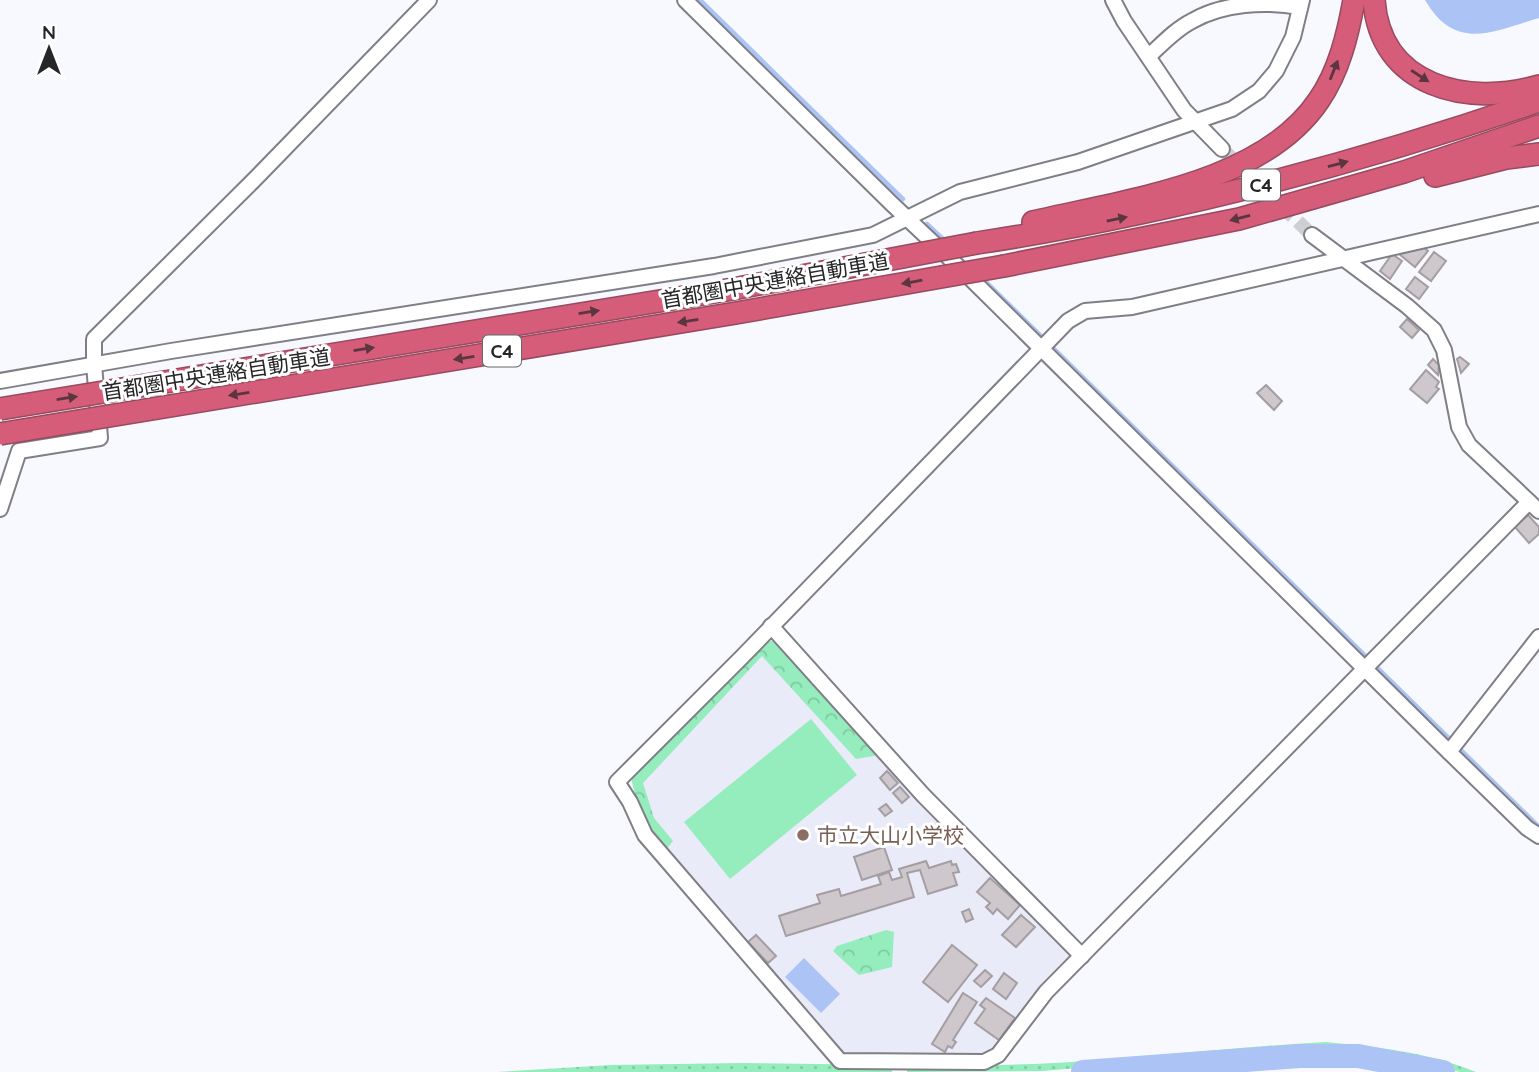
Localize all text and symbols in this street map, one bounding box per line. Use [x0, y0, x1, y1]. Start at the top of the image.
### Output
north arrow [14, 14, 84, 84]
text: N [42, 20, 56, 44]
one-way arrow [1329, 59, 1340, 80]
one-way arrow [1410, 70, 1430, 83]
one-way arrow [1327, 158, 1349, 169]
road number: C4 [1242, 169, 1280, 200]
one-way arrow [1106, 213, 1128, 224]
one-way arrow [1229, 213, 1251, 224]
street label: 首都圏中央連絡自動車道 [659, 247, 891, 313]
one-way arrow [901, 277, 923, 288]
one-way arrow [578, 306, 600, 317]
one-way arrow [677, 316, 699, 327]
road number: C4 [483, 336, 521, 366]
street label: 首都圏中央連絡自動車道 [100, 343, 332, 405]
one-way arrow [353, 343, 375, 354]
one-way arrow [452, 353, 474, 364]
one-way arrow [228, 389, 250, 400]
one-way arrow [56, 392, 78, 403]
place label: 市立大山小学校 [817, 822, 964, 848]
marker: 市立大山小学校 [795, 827, 811, 843]

